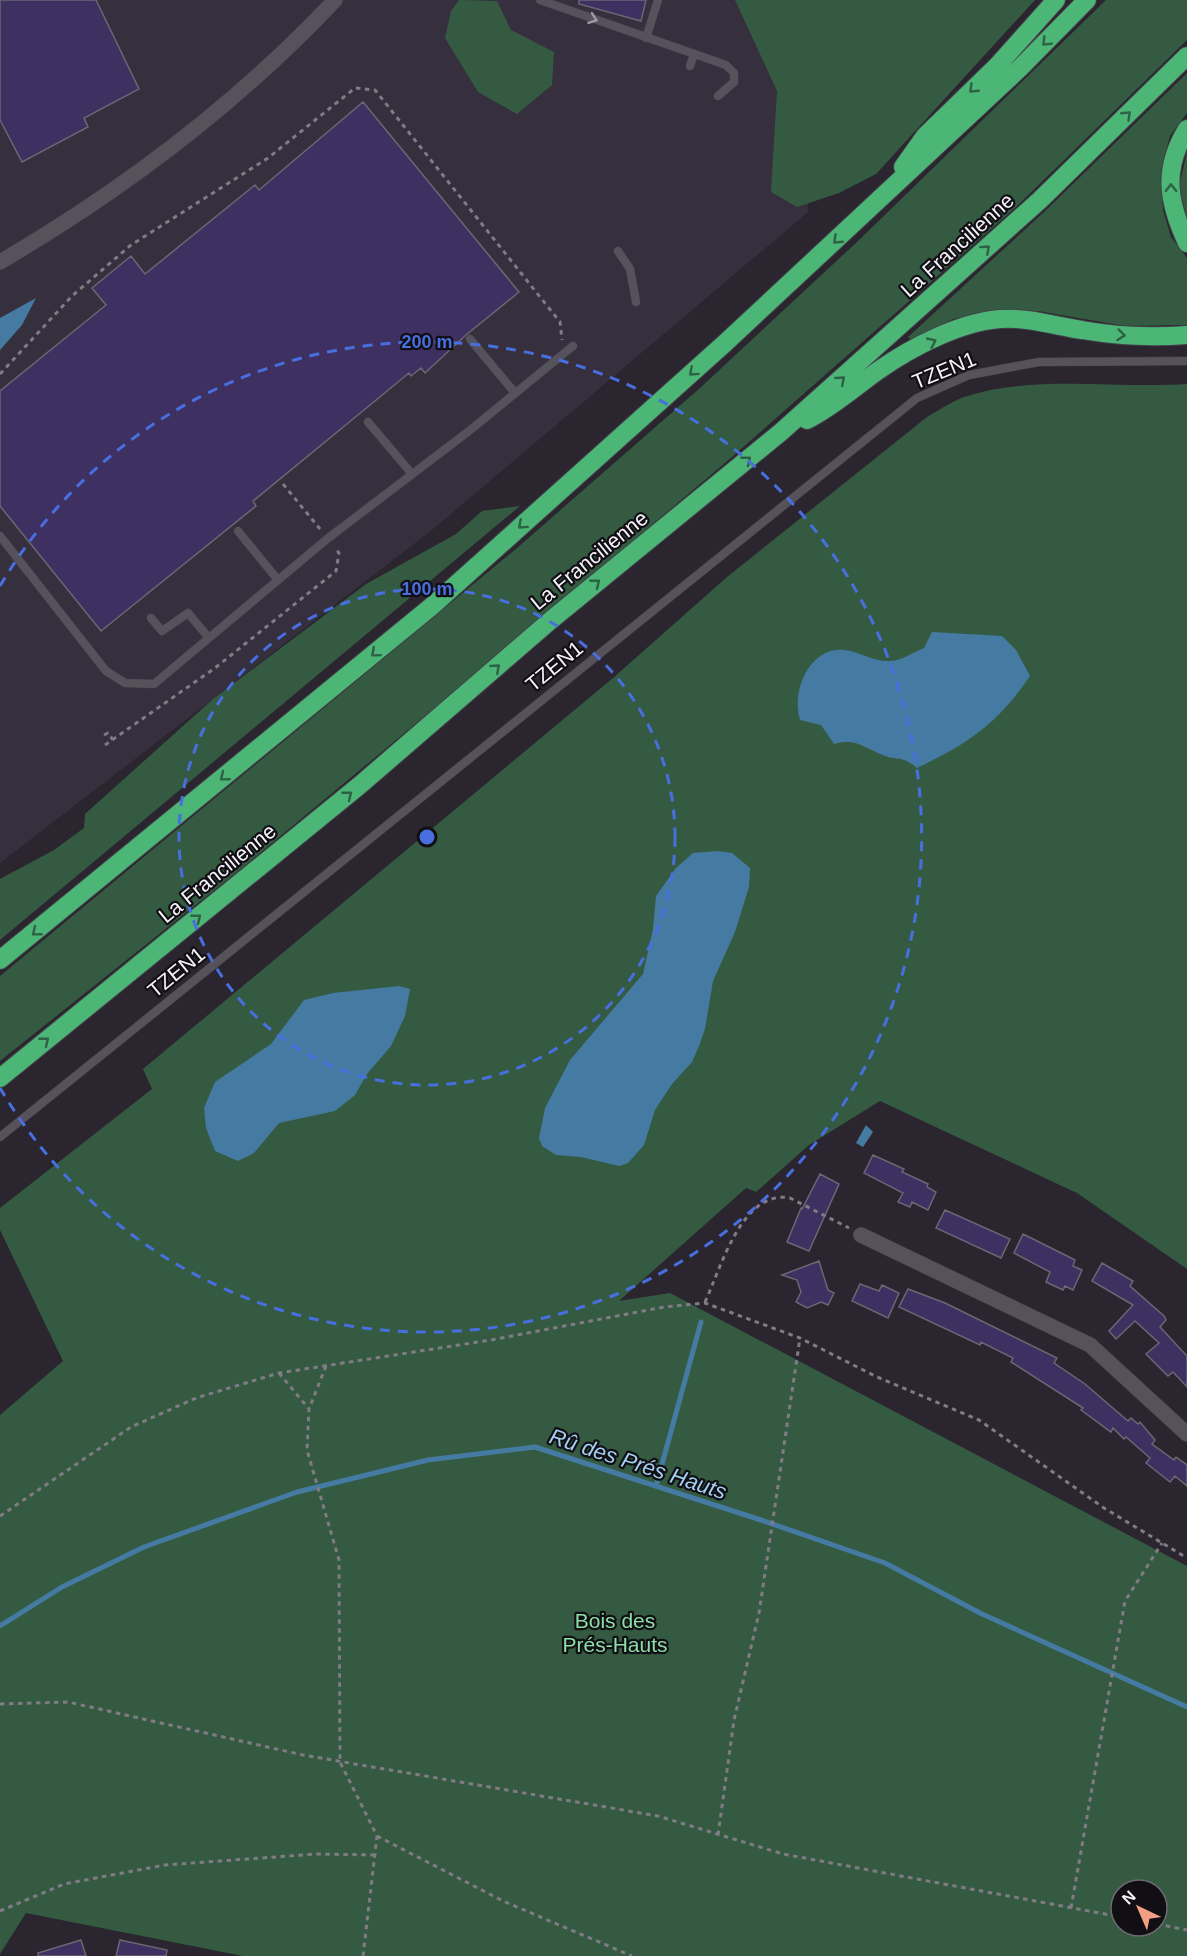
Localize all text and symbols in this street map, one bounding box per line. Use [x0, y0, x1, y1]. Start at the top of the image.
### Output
one-way arrow [587, 11, 598, 24]
one-way arrow [1042, 35, 1053, 45]
one-way arrow [970, 82, 980, 93]
one-way arrow [1119, 111, 1130, 122]
one-way arrow [1164, 183, 1177, 192]
street label: La Francilienne [896, 188, 1018, 302]
one-way arrow [833, 233, 843, 244]
one-way arrow [979, 245, 990, 256]
one-way arrow [1117, 328, 1126, 341]
text: 200 m [401, 332, 453, 352]
one-way arrow [925, 337, 936, 349]
street label: TZEN1 [909, 347, 979, 393]
one-way arrow [689, 365, 700, 376]
one-way arrow [834, 376, 845, 387]
one-way arrow [740, 456, 751, 467]
street label: La Francilienne [526, 506, 652, 614]
one-way arrow [518, 518, 529, 529]
text: 100 m [401, 579, 453, 599]
one-way arrow [589, 579, 600, 590]
street label: TZEN1 [521, 636, 587, 696]
one-way arrow [371, 645, 382, 656]
one-way arrow [489, 664, 500, 675]
one-way arrow [220, 769, 231, 780]
one-way arrow [341, 791, 352, 802]
street label: La Francilienne [154, 819, 280, 927]
centre of rings [417, 827, 437, 847]
one-way arrow [190, 914, 201, 925]
one-way arrow [31, 924, 42, 935]
street label: TZEN1 [143, 942, 209, 1002]
one-way arrow [39, 1038, 50, 1049]
water label: Rû des Prés Hauts [546, 1424, 730, 1504]
park label: Bois des Prés-Hauts [562, 1609, 668, 1656]
north arrow [1109, 1878, 1169, 1938]
text: N [1119, 1887, 1139, 1908]

